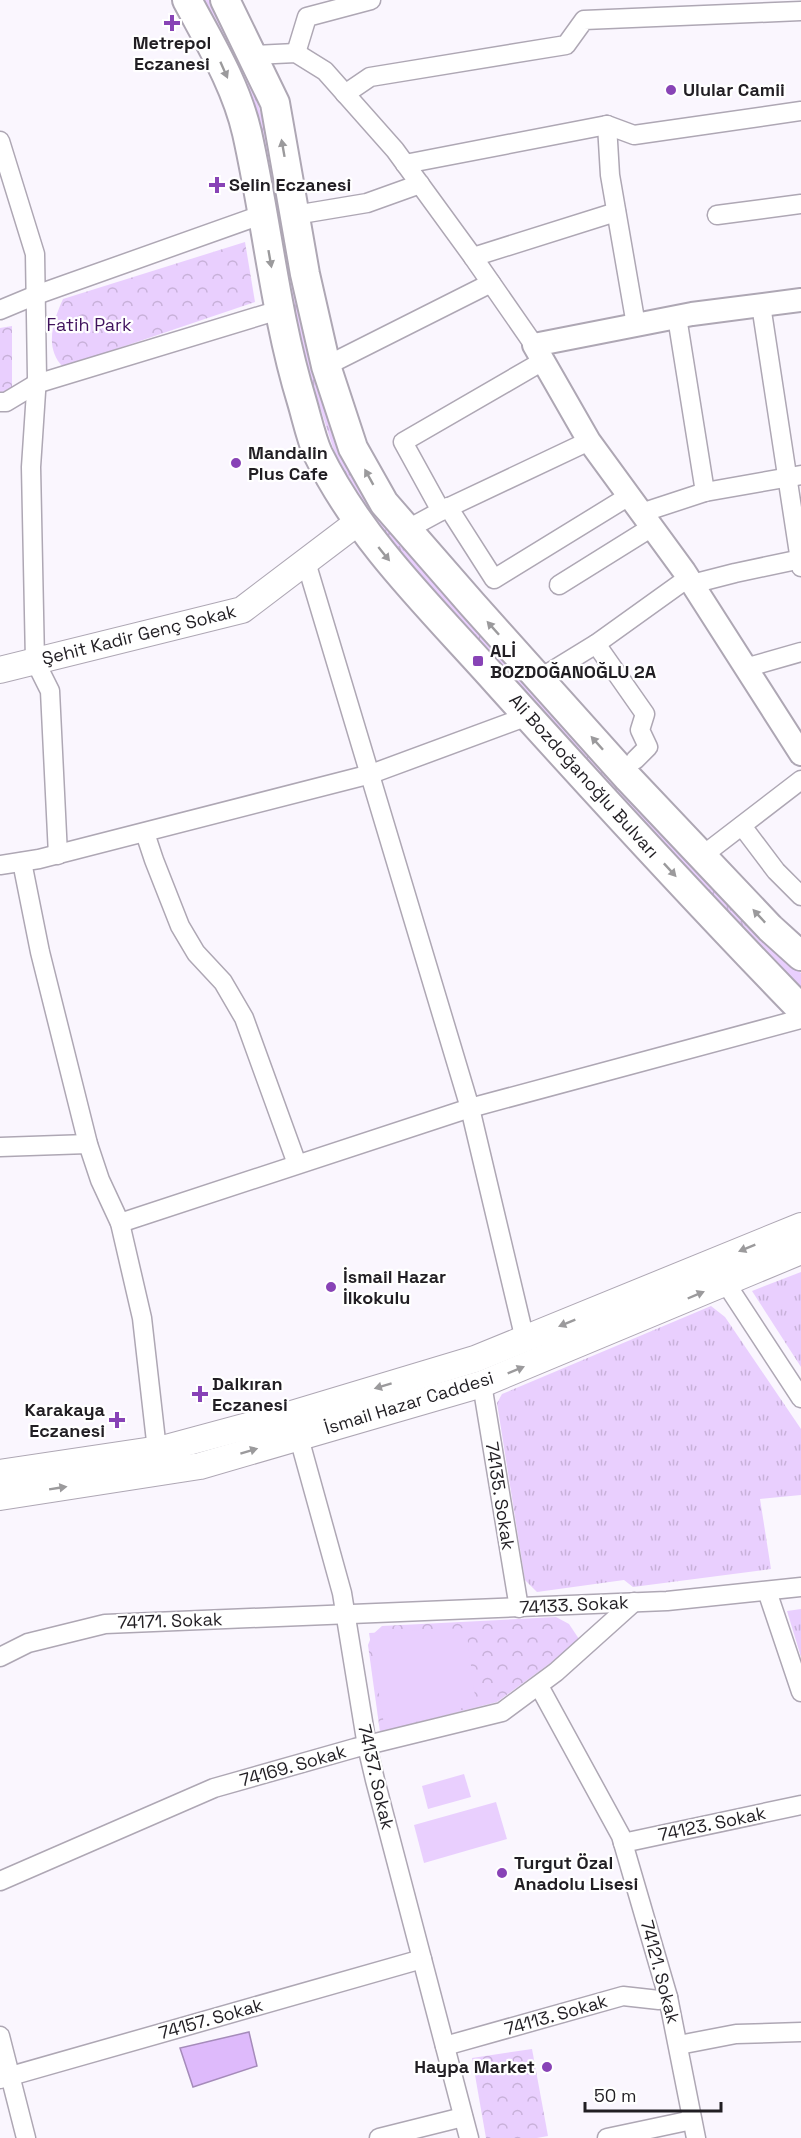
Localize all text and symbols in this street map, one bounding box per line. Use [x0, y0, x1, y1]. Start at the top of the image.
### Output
marker: Metrepol Eczanesi [165, 16, 179, 30]
place label: Metrepol Eczanesi [133, 31, 211, 75]
one-way arrow [219, 62, 229, 80]
place label: Ulular Camii [683, 78, 785, 101]
marker: Ulular Camii [664, 83, 678, 97]
one-way arrow [278, 138, 287, 157]
place label: Selin Eczanesi [229, 173, 351, 196]
marker: Selin Eczanesi [210, 178, 224, 192]
one-way arrow [265, 250, 274, 269]
park label: Fatih Park [46, 313, 132, 336]
place label: Mandalin Plus Cafe [248, 441, 328, 485]
marker: Mandalin Plus Cafe [229, 456, 243, 470]
one-way arrow [364, 469, 375, 485]
one-way arrow [378, 546, 391, 562]
street label: Şehit Kadir Genç Sokak [39, 599, 239, 670]
one-way arrow [486, 620, 500, 635]
place label: ALİ BOZDOĞANOĞLU 2A [490, 639, 657, 683]
marker: ALİ BOZDOĞANOĞLU 2A [471, 654, 485, 668]
street label: Ali Bozdoğanoğlu Bulvarı [504, 689, 664, 863]
one-way arrow [591, 736, 604, 751]
one-way arrow [663, 862, 676, 877]
one-way arrow [752, 908, 766, 923]
one-way arrow [738, 1244, 756, 1253]
place label: İsmail Hazar İlkokulu [343, 1265, 446, 1309]
marker: İsmail Hazar İlkokulu [324, 1280, 338, 1294]
one-way arrow [687, 1290, 705, 1300]
one-way arrow [557, 1318, 575, 1328]
one-way arrow [507, 1365, 525, 1375]
street label: İsmail Hazar Caddesi [321, 1366, 496, 1439]
place label: Dalkıran Eczanesi [212, 1372, 288, 1416]
one-way arrow [373, 1382, 391, 1391]
marker: Dalkıran Eczanesi [193, 1387, 207, 1401]
place label: Karakaya Eczanesi [24, 1398, 106, 1442]
marker: Karakaya Eczanesi [110, 1413, 124, 1427]
street label: 74135. Sokak [481, 1440, 520, 1552]
one-way arrow [240, 1446, 258, 1455]
one-way arrow [48, 1483, 67, 1492]
street label: 74133. Sokak [519, 1590, 630, 1619]
street label: 74171. Sokak [117, 1607, 223, 1634]
street label: 74137. Sokak [353, 1722, 400, 1832]
street label: 74169. Sokak [237, 1739, 349, 1792]
street label: 74123. Sokak [656, 1801, 768, 1846]
place label: Turgut Özal Anadolu Lisesi [514, 1851, 638, 1895]
marker: Turgut Özal Anadolu Lisesi [495, 1866, 509, 1880]
street label: 74121. Sokak [636, 1918, 685, 2026]
street label: 74113. Sokak [502, 1989, 610, 2040]
street label: 74157. Sokak [156, 1993, 266, 2044]
place label: Haypa Market [414, 2055, 535, 2078]
marker: Haypa Market [540, 2060, 554, 2074]
scale bar [585, 2075, 722, 2113]
text: 50 m [594, 2084, 636, 2107]

